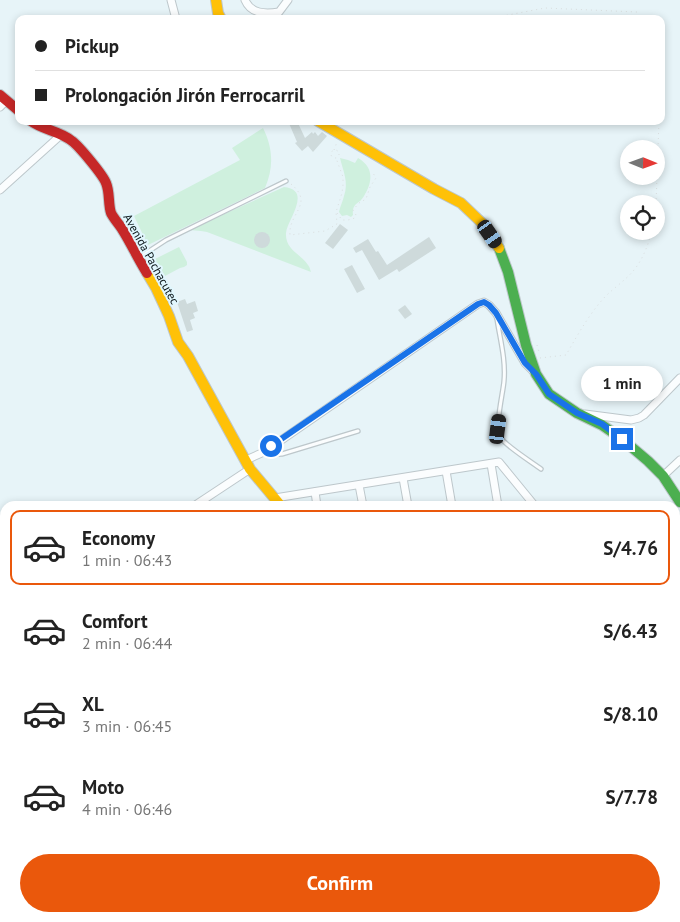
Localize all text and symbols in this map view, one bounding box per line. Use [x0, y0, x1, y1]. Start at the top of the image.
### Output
text: Pickup [65, 34, 119, 58]
text: Prolongación Jirón Ferrocarril [65, 83, 305, 107]
north arrow [620, 140, 665, 185]
map controls [620, 140, 665, 240]
button: locate [620, 195, 665, 240]
street label: Avenida Pachacutec [120, 211, 183, 307]
car [475, 217, 504, 251]
callout: 1 min [581, 366, 663, 402]
text: 1 min [602, 373, 642, 393]
car [488, 413, 507, 445]
route end [611, 428, 633, 450]
route start [260, 435, 282, 457]
icon: car [22, 525, 67, 570]
text: Economy [82, 526, 155, 550]
text: S/4.76 [603, 536, 658, 560]
text: 1 min · 06:43 [82, 550, 172, 570]
icon: car [22, 608, 67, 653]
text: Comfort [82, 609, 148, 633]
text: S/6.43 [603, 619, 658, 643]
text: 2 min · 06:44 [82, 633, 172, 653]
icon: car [22, 691, 67, 736]
text: XL [82, 692, 104, 716]
text: S/8.10 [603, 702, 658, 726]
text: 3 min · 06:45 [82, 716, 172, 736]
icon: car [22, 774, 67, 819]
text: Moto [82, 775, 124, 799]
text: S/7.78 [605, 785, 658, 809]
text: 4 min · 06:46 [82, 799, 172, 819]
button: Confirm [20, 854, 660, 912]

